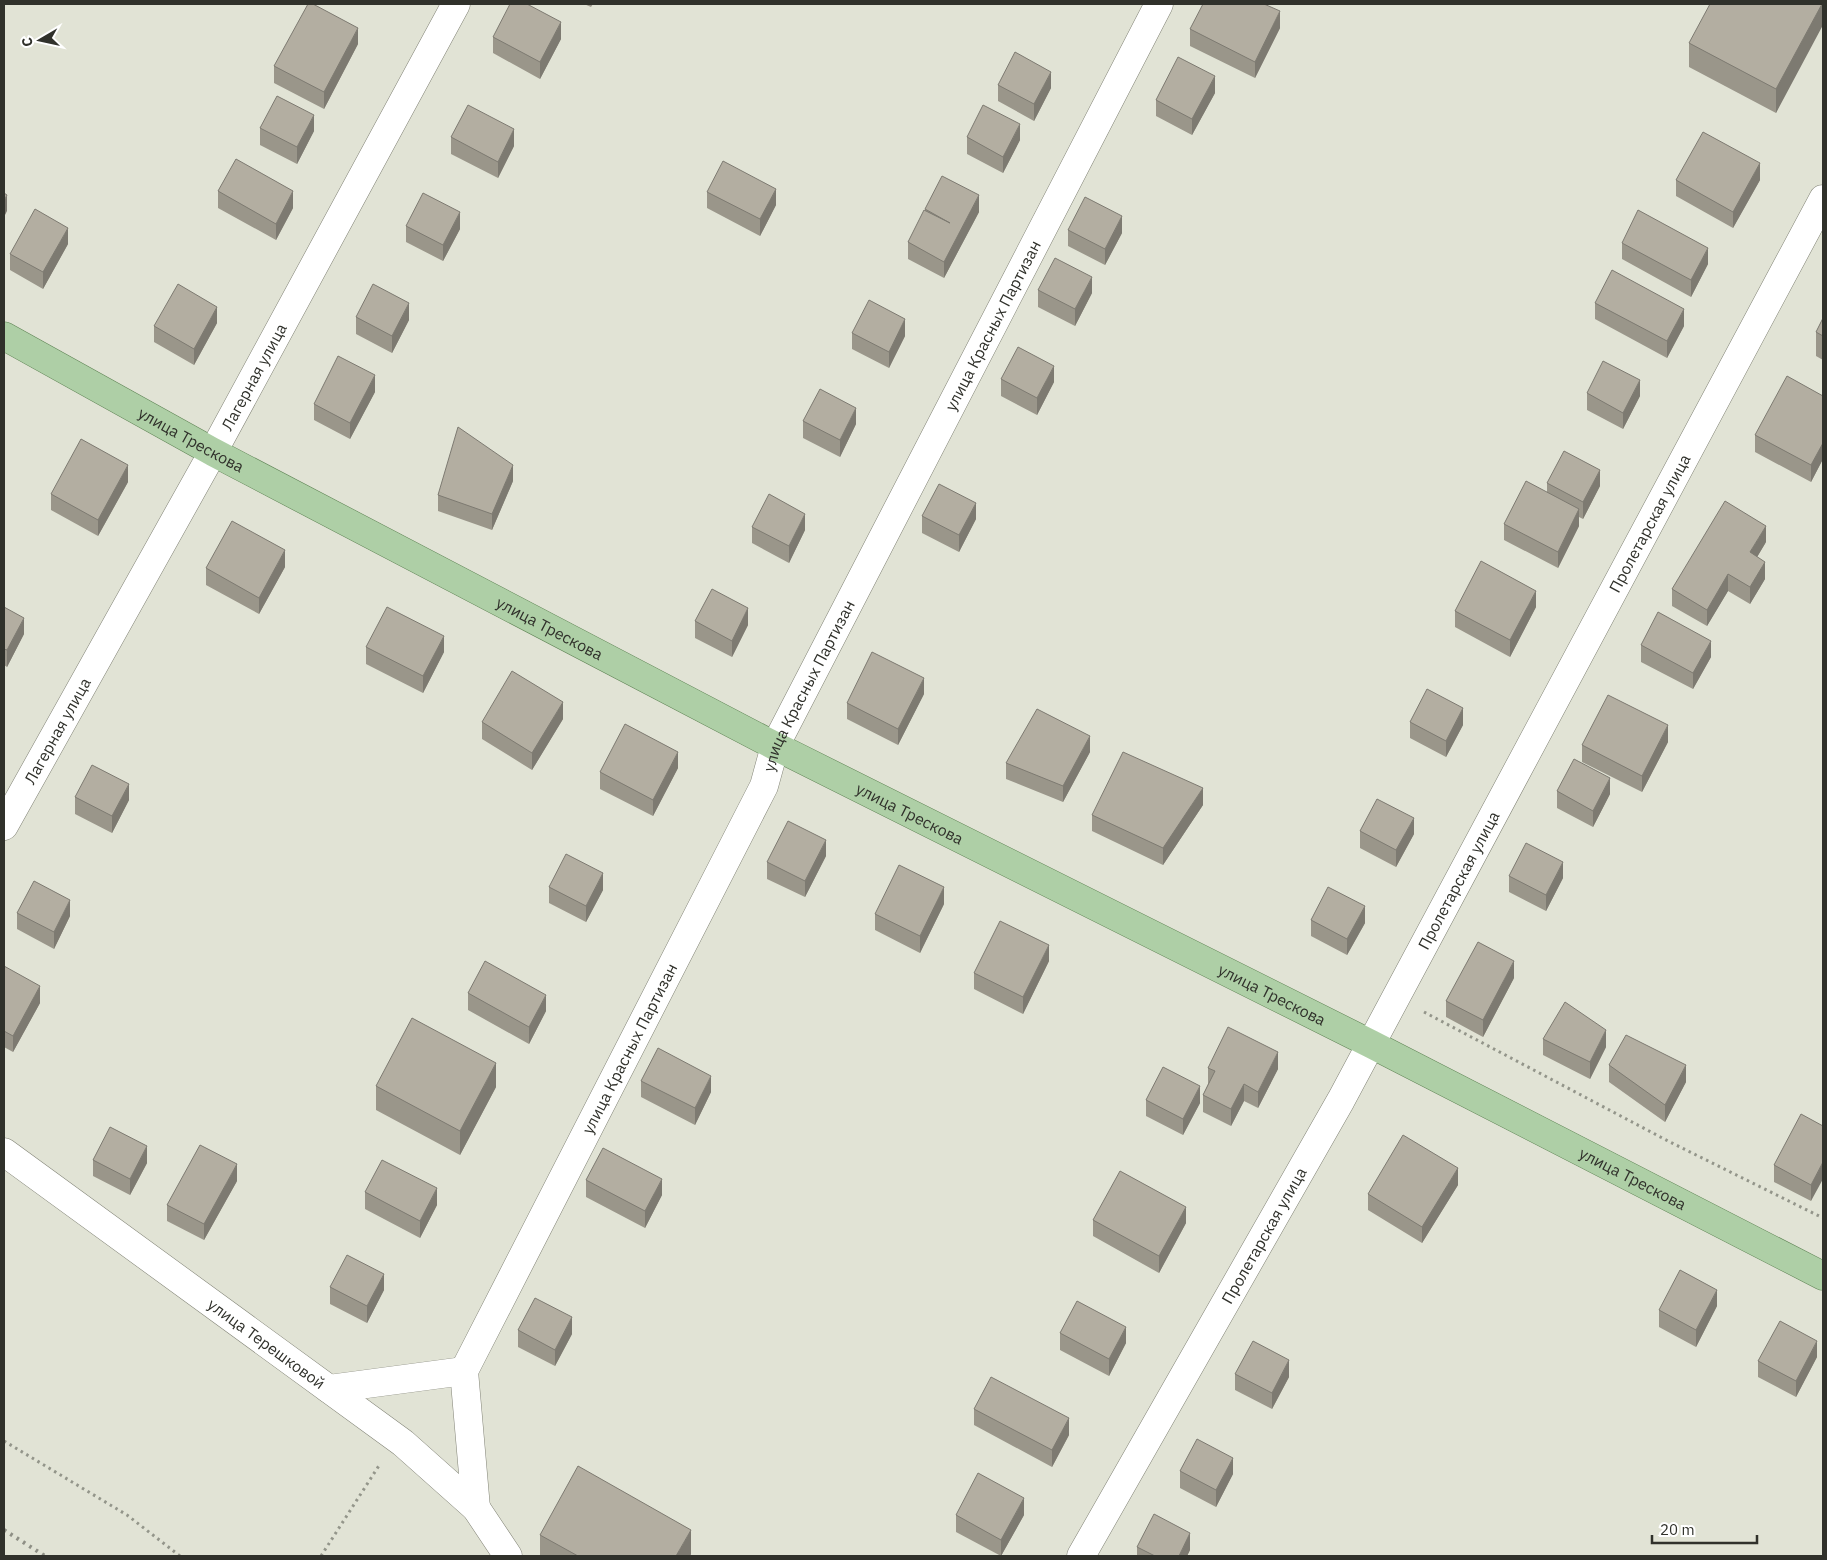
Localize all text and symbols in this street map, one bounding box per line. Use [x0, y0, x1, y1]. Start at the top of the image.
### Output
north arrow [15, 15, 65, 65]
text: С [18, 36, 37, 48]
street label: улица Красных Партизан [940, 237, 1045, 414]
street label: Лагерная улица [217, 319, 291, 434]
street label: улица Трескова [135, 403, 248, 477]
street label: Пролетарская улица [1604, 450, 1695, 596]
street label: улица Трескова [493, 592, 607, 664]
street label: улица Красных Партизан [758, 597, 859, 774]
street label: Лагерная улица [19, 674, 95, 788]
street label: улица Трескова [853, 778, 967, 849]
street label: Пролетарская улица [1413, 807, 1504, 953]
street label: улица Трескова [1215, 959, 1330, 1030]
street label: улица Красных Партизан [577, 960, 681, 1137]
street label: улица Трескова [1576, 1143, 1690, 1214]
street label: Пролетарская улица [1217, 1163, 1311, 1307]
street label: улица Терешковой [204, 1294, 329, 1393]
scale bar [1652, 1512, 1757, 1544]
text: 20 m [1660, 1520, 1695, 1539]

